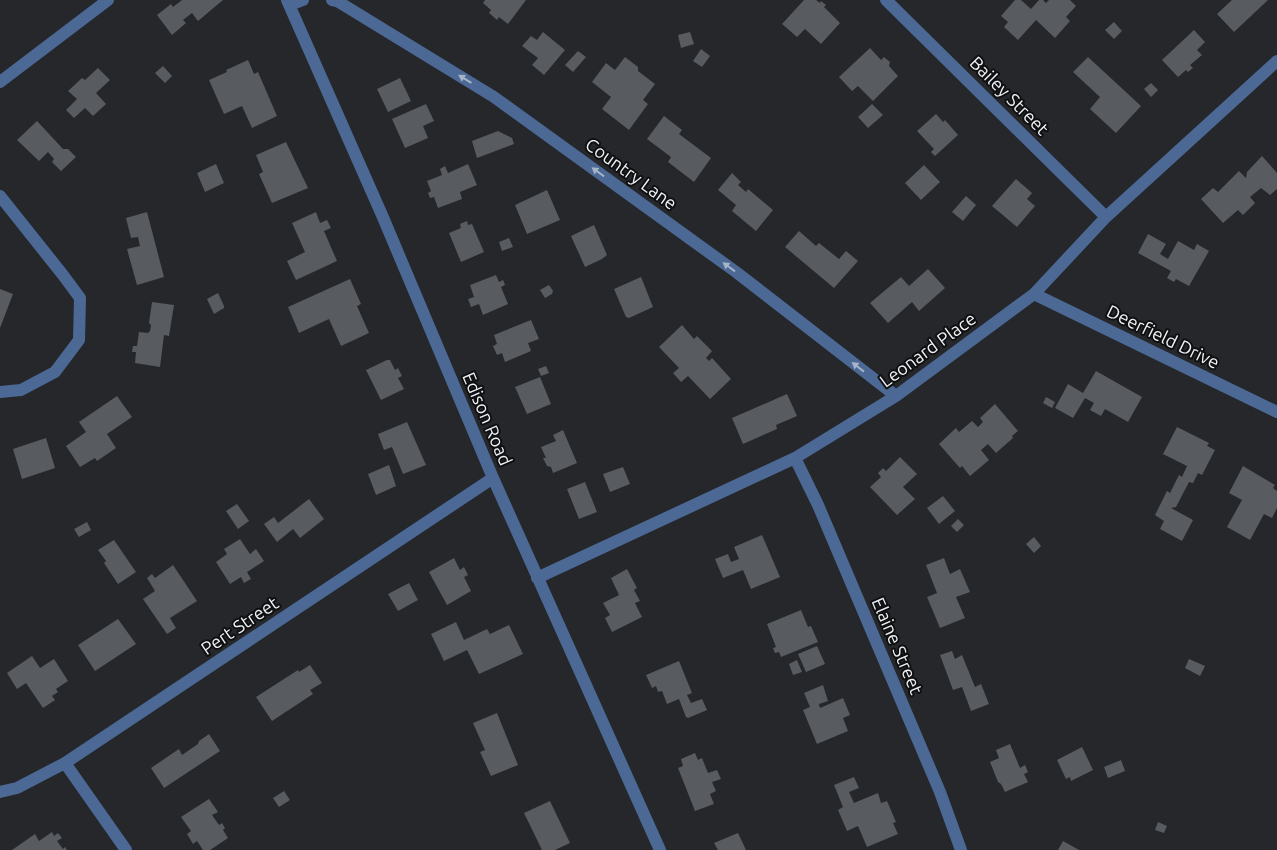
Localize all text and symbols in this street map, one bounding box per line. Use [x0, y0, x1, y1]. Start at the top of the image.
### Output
street label: Bailey Street [966, 52, 1053, 139]
one-way arrow [458, 74, 471, 83]
street label: Country Lane [582, 133, 681, 213]
one-way arrow [591, 167, 605, 177]
one-way arrow [722, 262, 736, 272]
street label: Deerfield Drive [1104, 300, 1223, 372]
street label: Leonard Place [876, 308, 979, 391]
one-way arrow [852, 361, 865, 372]
street label: Edison Road [459, 369, 516, 468]
street label: Pert Street [197, 592, 282, 658]
street label: Elaine Street [869, 594, 927, 697]

